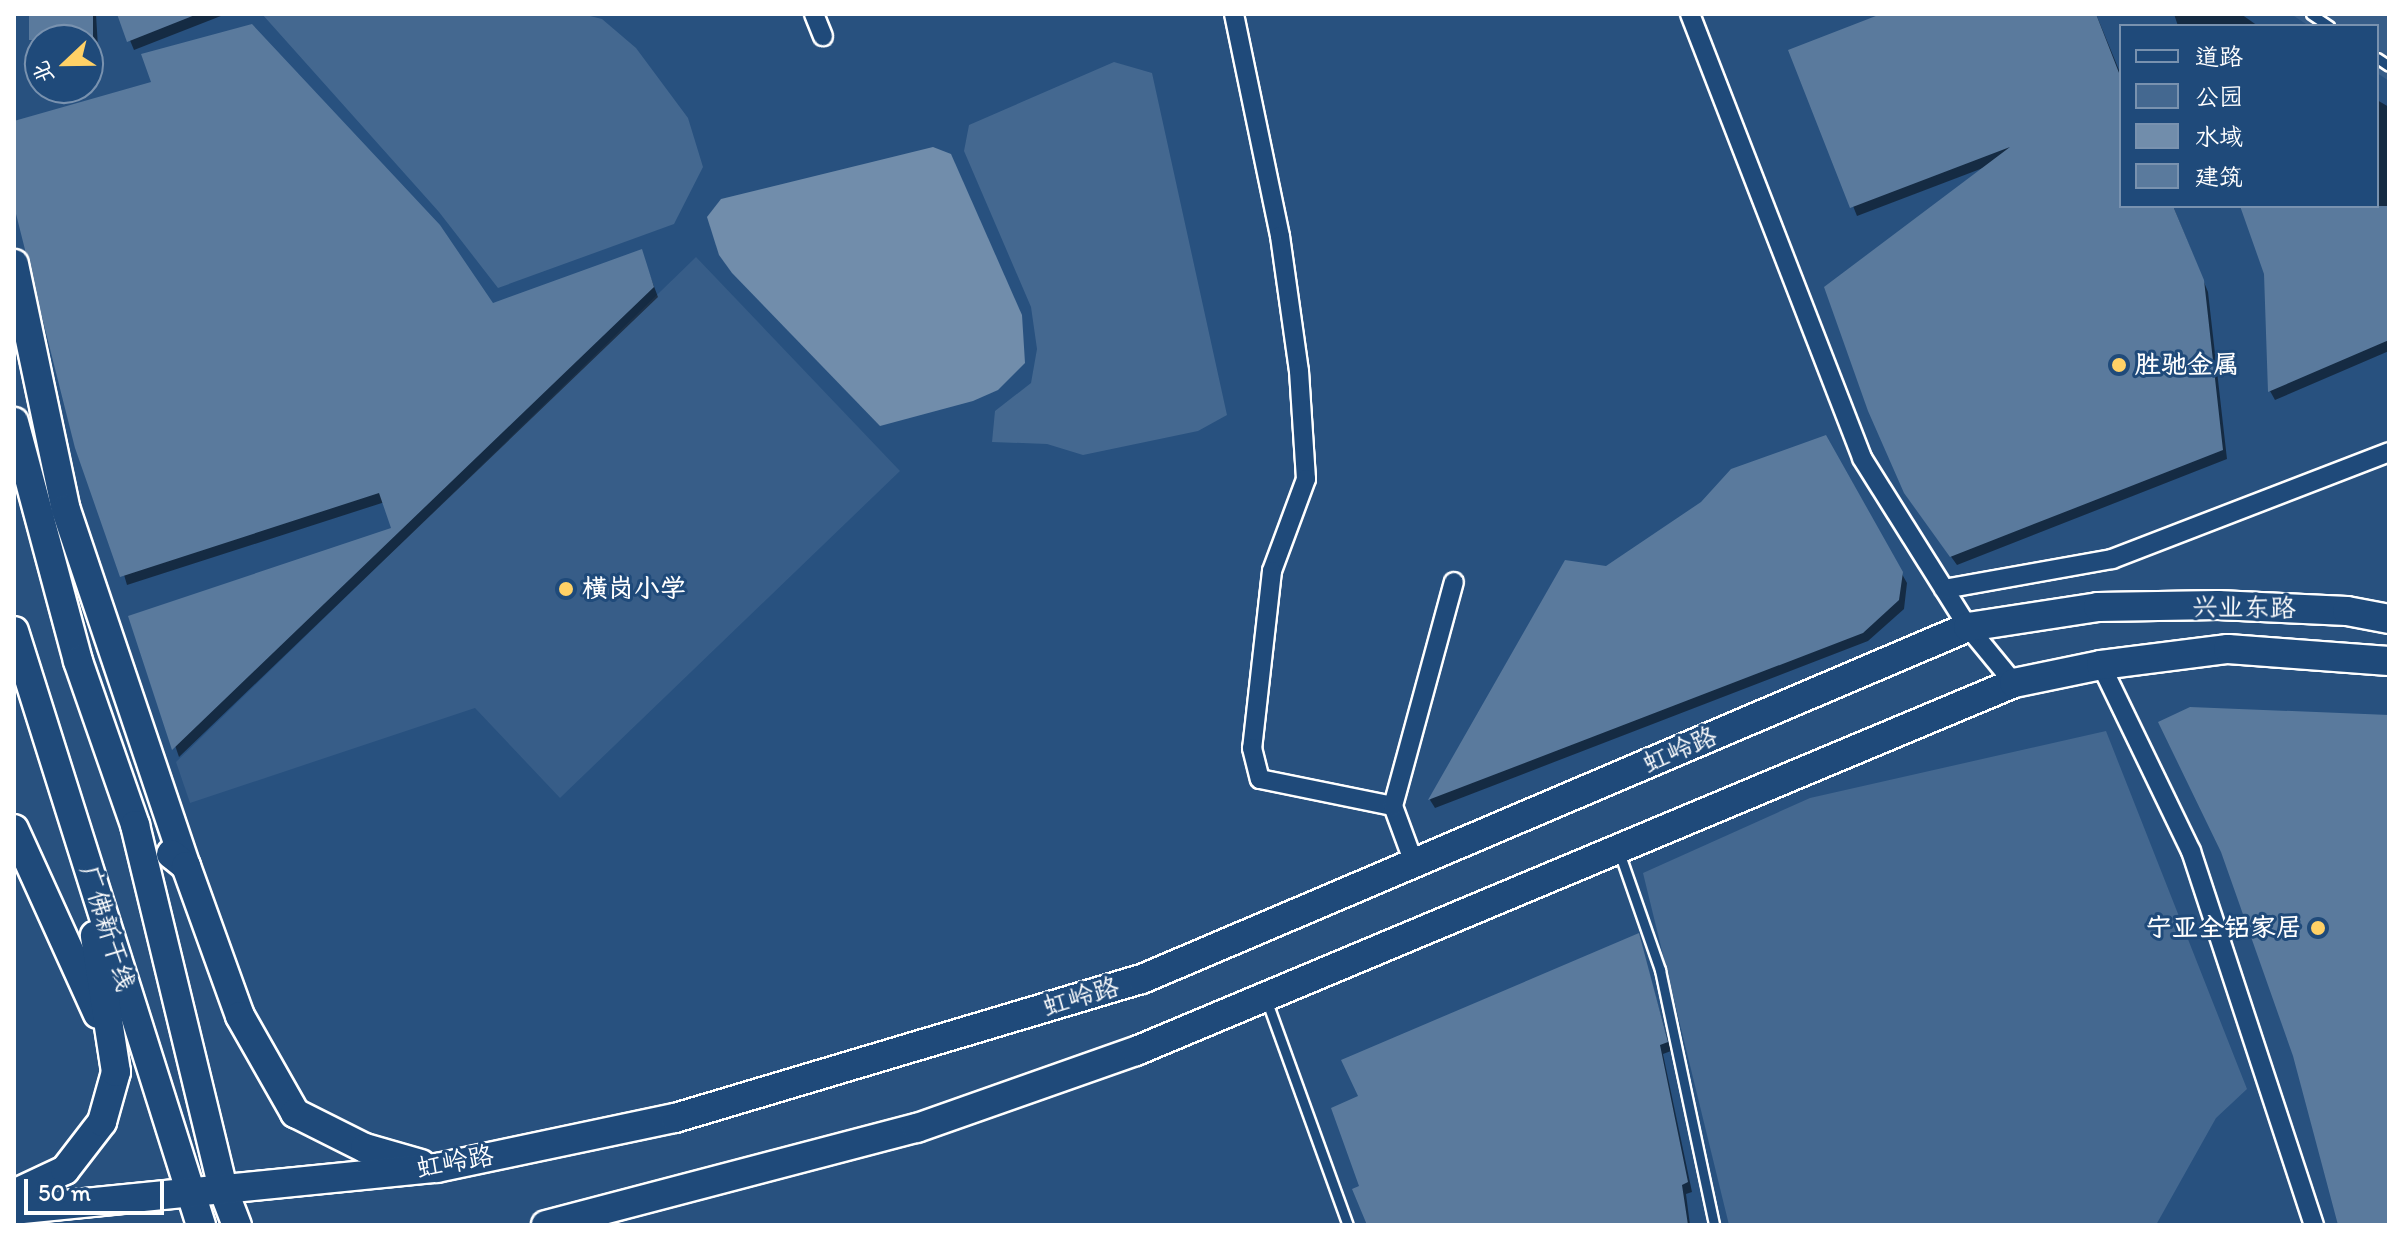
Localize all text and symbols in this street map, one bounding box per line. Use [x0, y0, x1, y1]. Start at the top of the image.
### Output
north arrow [24, 24, 104, 104]
legend [2119, 24, 2379, 208]
text: 道路 [2195, 42, 2243, 71]
text: 北 [27, 57, 60, 88]
text: 公园 [2195, 82, 2243, 111]
text: 水域 [2195, 122, 2243, 151]
text: 建筑 [2195, 162, 2243, 191]
place label: 胜驰金属 [2135, 349, 2239, 381]
marker: 胜驰金属 [2110, 356, 2128, 374]
place label: 横岗小学 [582, 573, 686, 605]
marker: 横岗小学 [557, 580, 575, 598]
street label: 兴业东路 [2192, 591, 2296, 625]
street label: 虹岭路 [1638, 720, 1722, 780]
street label: 广佛新干线 [73, 861, 141, 995]
place label: 宁亚全铝家居 [2146, 912, 2302, 944]
marker: 宁亚全铝家居 [2309, 919, 2327, 937]
street label: 虹岭路 [1039, 971, 1123, 1023]
street label: 虹岭路 [414, 1140, 496, 1184]
scale bar [28, 1163, 168, 1213]
text: 50 m [38, 1178, 91, 1207]

